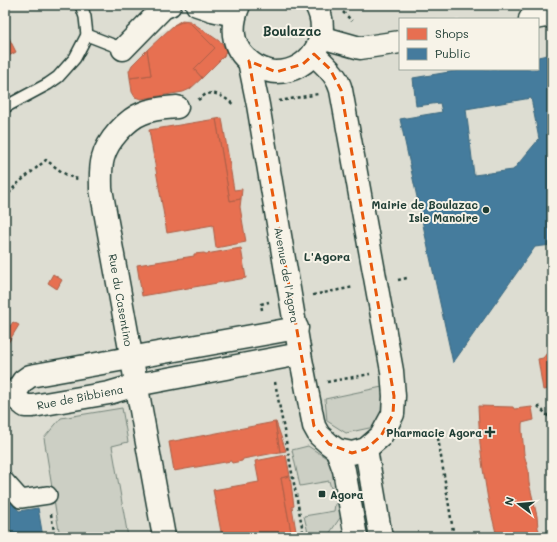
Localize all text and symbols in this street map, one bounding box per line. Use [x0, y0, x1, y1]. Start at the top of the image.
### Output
legend [399, 18, 539, 70]
district label: Boulazac [263, 22, 322, 39]
text: Shops [435, 25, 469, 41]
text: Public [435, 45, 470, 61]
place label: Mairie de Boulazac Isle Manoire [372, 197, 478, 225]
marker: Mairie de Boulazac Isle Manoire [481, 205, 491, 215]
street label: Avenue de l'Agora [271, 226, 303, 324]
district label: L'Agora [304, 248, 350, 264]
street label: Rue du Casentino [105, 253, 137, 348]
street label: Rue de Bibbiena [35, 381, 125, 413]
place label: Pharmacie Agora [386, 425, 482, 440]
marker: Pharmacie Agora [485, 427, 495, 437]
north arrow [499, 484, 539, 524]
place label: Agora [330, 487, 364, 502]
marker: Agora [317, 489, 327, 499]
text: N [501, 495, 517, 507]

